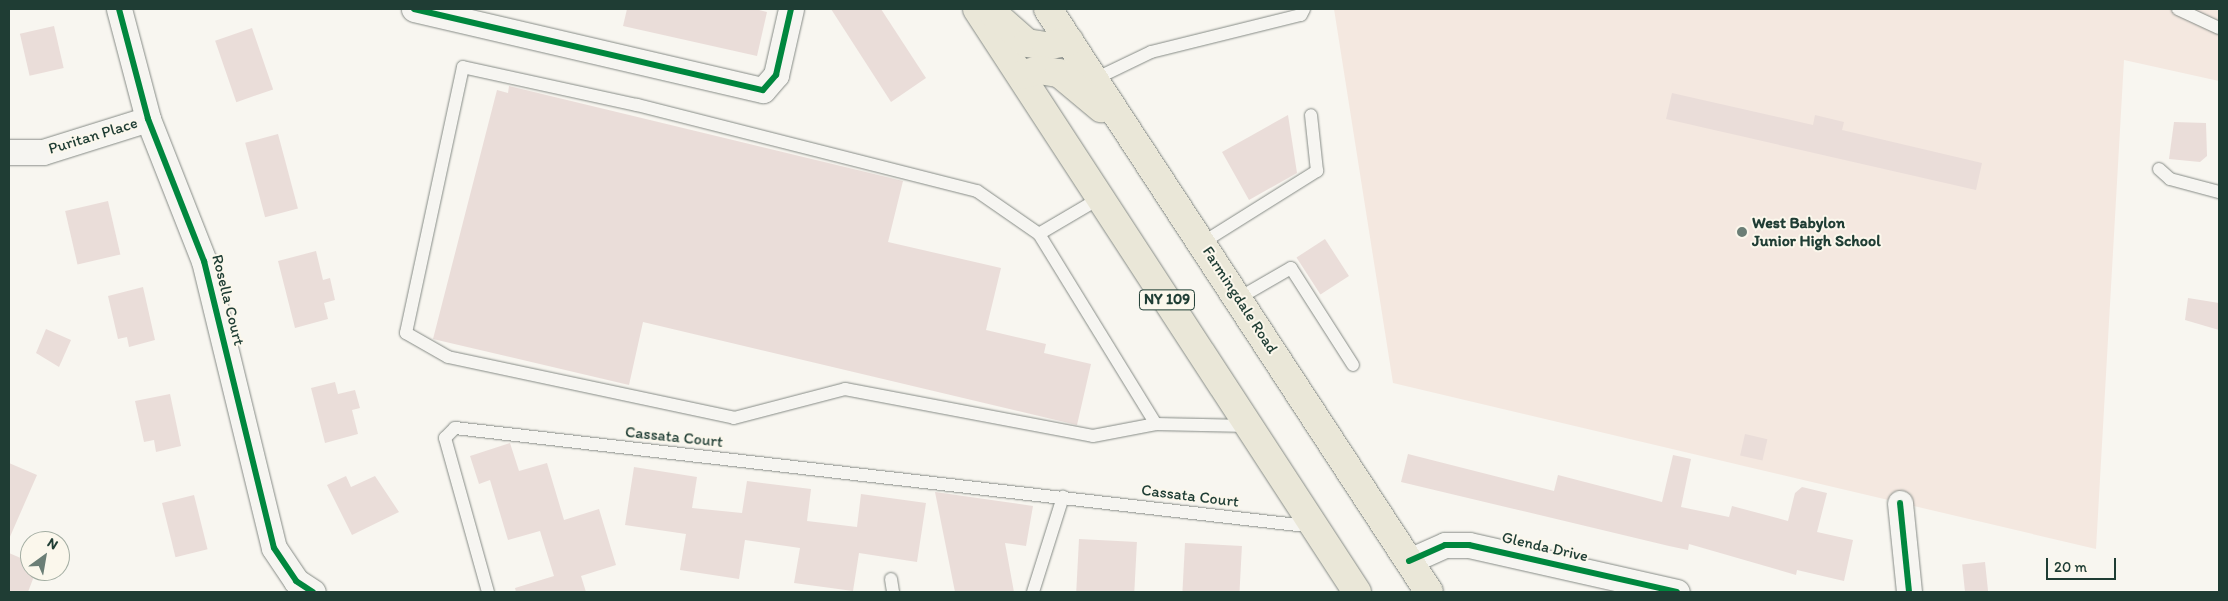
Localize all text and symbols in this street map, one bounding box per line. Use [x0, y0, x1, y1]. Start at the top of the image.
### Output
street label: Puritan Place [46, 113, 140, 159]
place label: West Babylon Junior High School [1752, 213, 1880, 251]
marker: West Babylon Junior High School [1736, 226, 1748, 238]
street label: Farmingdale Road [1198, 243, 1282, 357]
street label: Rosella Court [207, 253, 249, 347]
road number: NY 109 [1138, 288, 1196, 312]
street label: Cassata Court [624, 422, 724, 452]
street label: Cassata Court [1140, 480, 1240, 512]
street label: Glenda Drive [1500, 528, 1590, 566]
north arrow [20, 531, 70, 581]
text: N [44, 534, 61, 553]
scale bar [2048, 548, 2118, 580]
text: 20 m [2054, 558, 2087, 576]

